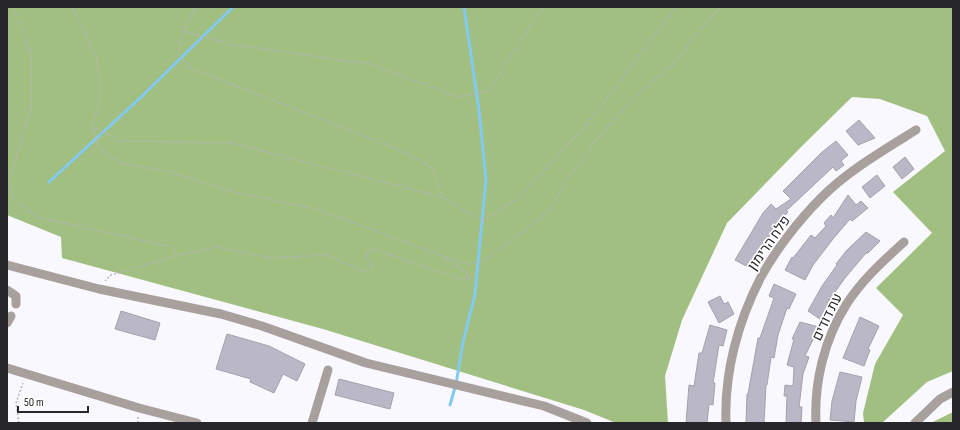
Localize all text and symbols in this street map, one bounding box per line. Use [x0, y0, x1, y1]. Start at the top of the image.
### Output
street label: פלח הרימון [744, 212, 794, 274]
street label: עת דודים [808, 290, 846, 344]
scale bar [18, 388, 88, 414]
text: 50 m [24, 395, 44, 410]

